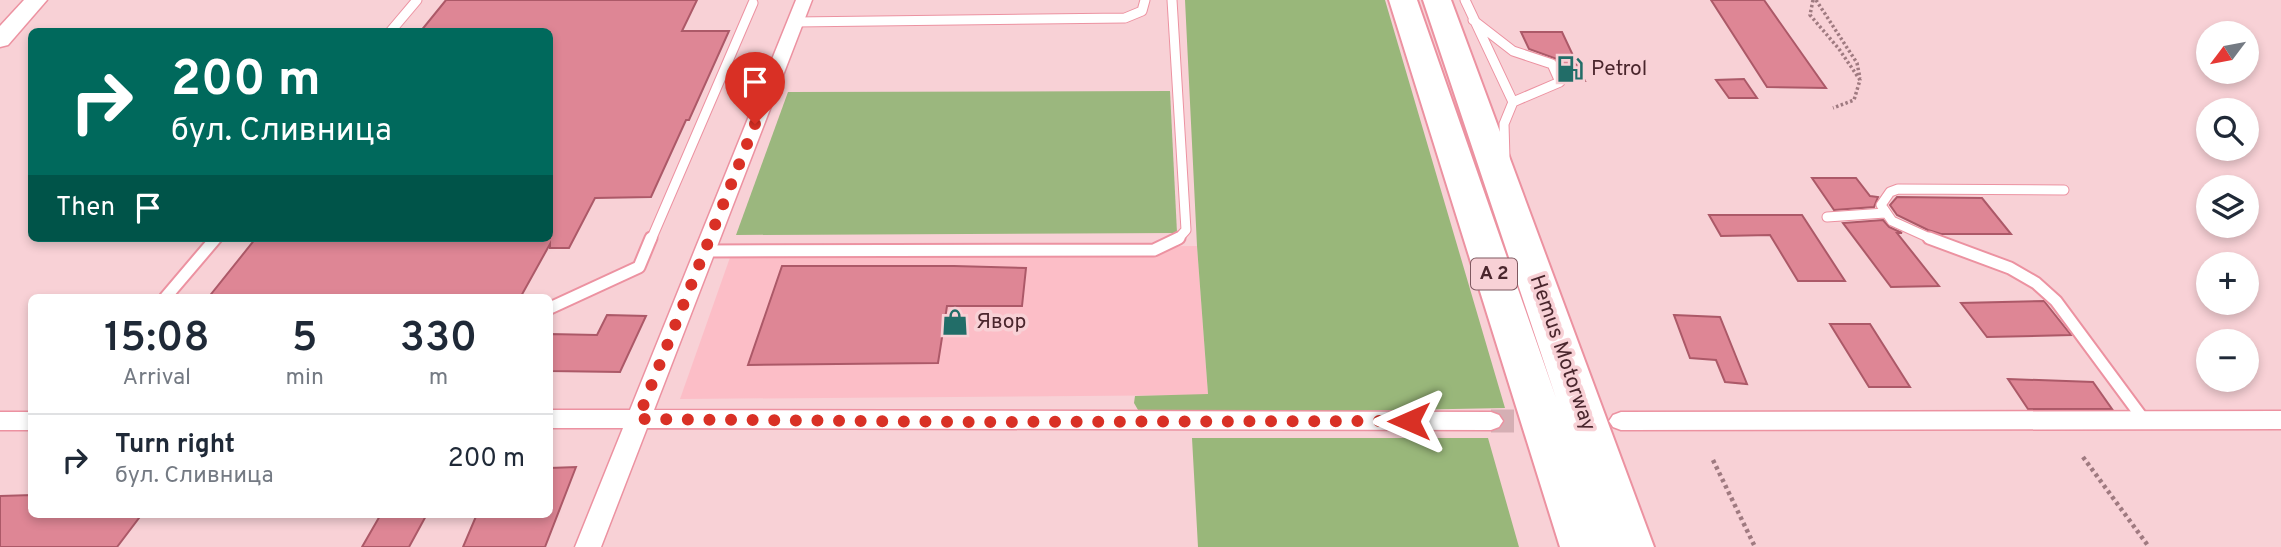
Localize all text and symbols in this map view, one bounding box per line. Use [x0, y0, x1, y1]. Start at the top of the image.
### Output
north arrow [2196, 21, 2259, 84]
map controls [2196, 21, 2259, 392]
text: 200 m [171, 51, 321, 113]
pin [725, 52, 785, 124]
fuel station icon: Petrol [1555, 54, 1585, 84]
icon: right [56, 56, 147, 147]
place label: Petrol [1591, 56, 1647, 83]
icon: arrive [736, 63, 774, 101]
button: search [2196, 98, 2259, 161]
text: бул. Сливница [171, 112, 392, 152]
button: layers [2196, 175, 2259, 238]
icon: arrive [129, 189, 167, 227]
text: Then [56, 192, 115, 225]
button: + [2196, 252, 2259, 315]
road number: A 2 [1471, 258, 1517, 290]
street label: Hemus Motorway [1523, 271, 1601, 435]
shop icon: Явор [940, 307, 970, 337]
place label: Явор [976, 309, 1026, 336]
text: 15:08 [104, 313, 210, 366]
text: 5 [292, 313, 318, 366]
text: 330 [400, 313, 477, 366]
button: − [2196, 329, 2259, 392]
text: Arrival [123, 364, 191, 393]
text: min [286, 364, 324, 393]
text: m [429, 364, 448, 393]
position arrow [1372, 384, 1446, 458]
text: Turn right [115, 429, 235, 462]
icon: right [56, 441, 94, 479]
text: 200 m [448, 443, 525, 476]
text: бул. Сливница [115, 462, 274, 491]

